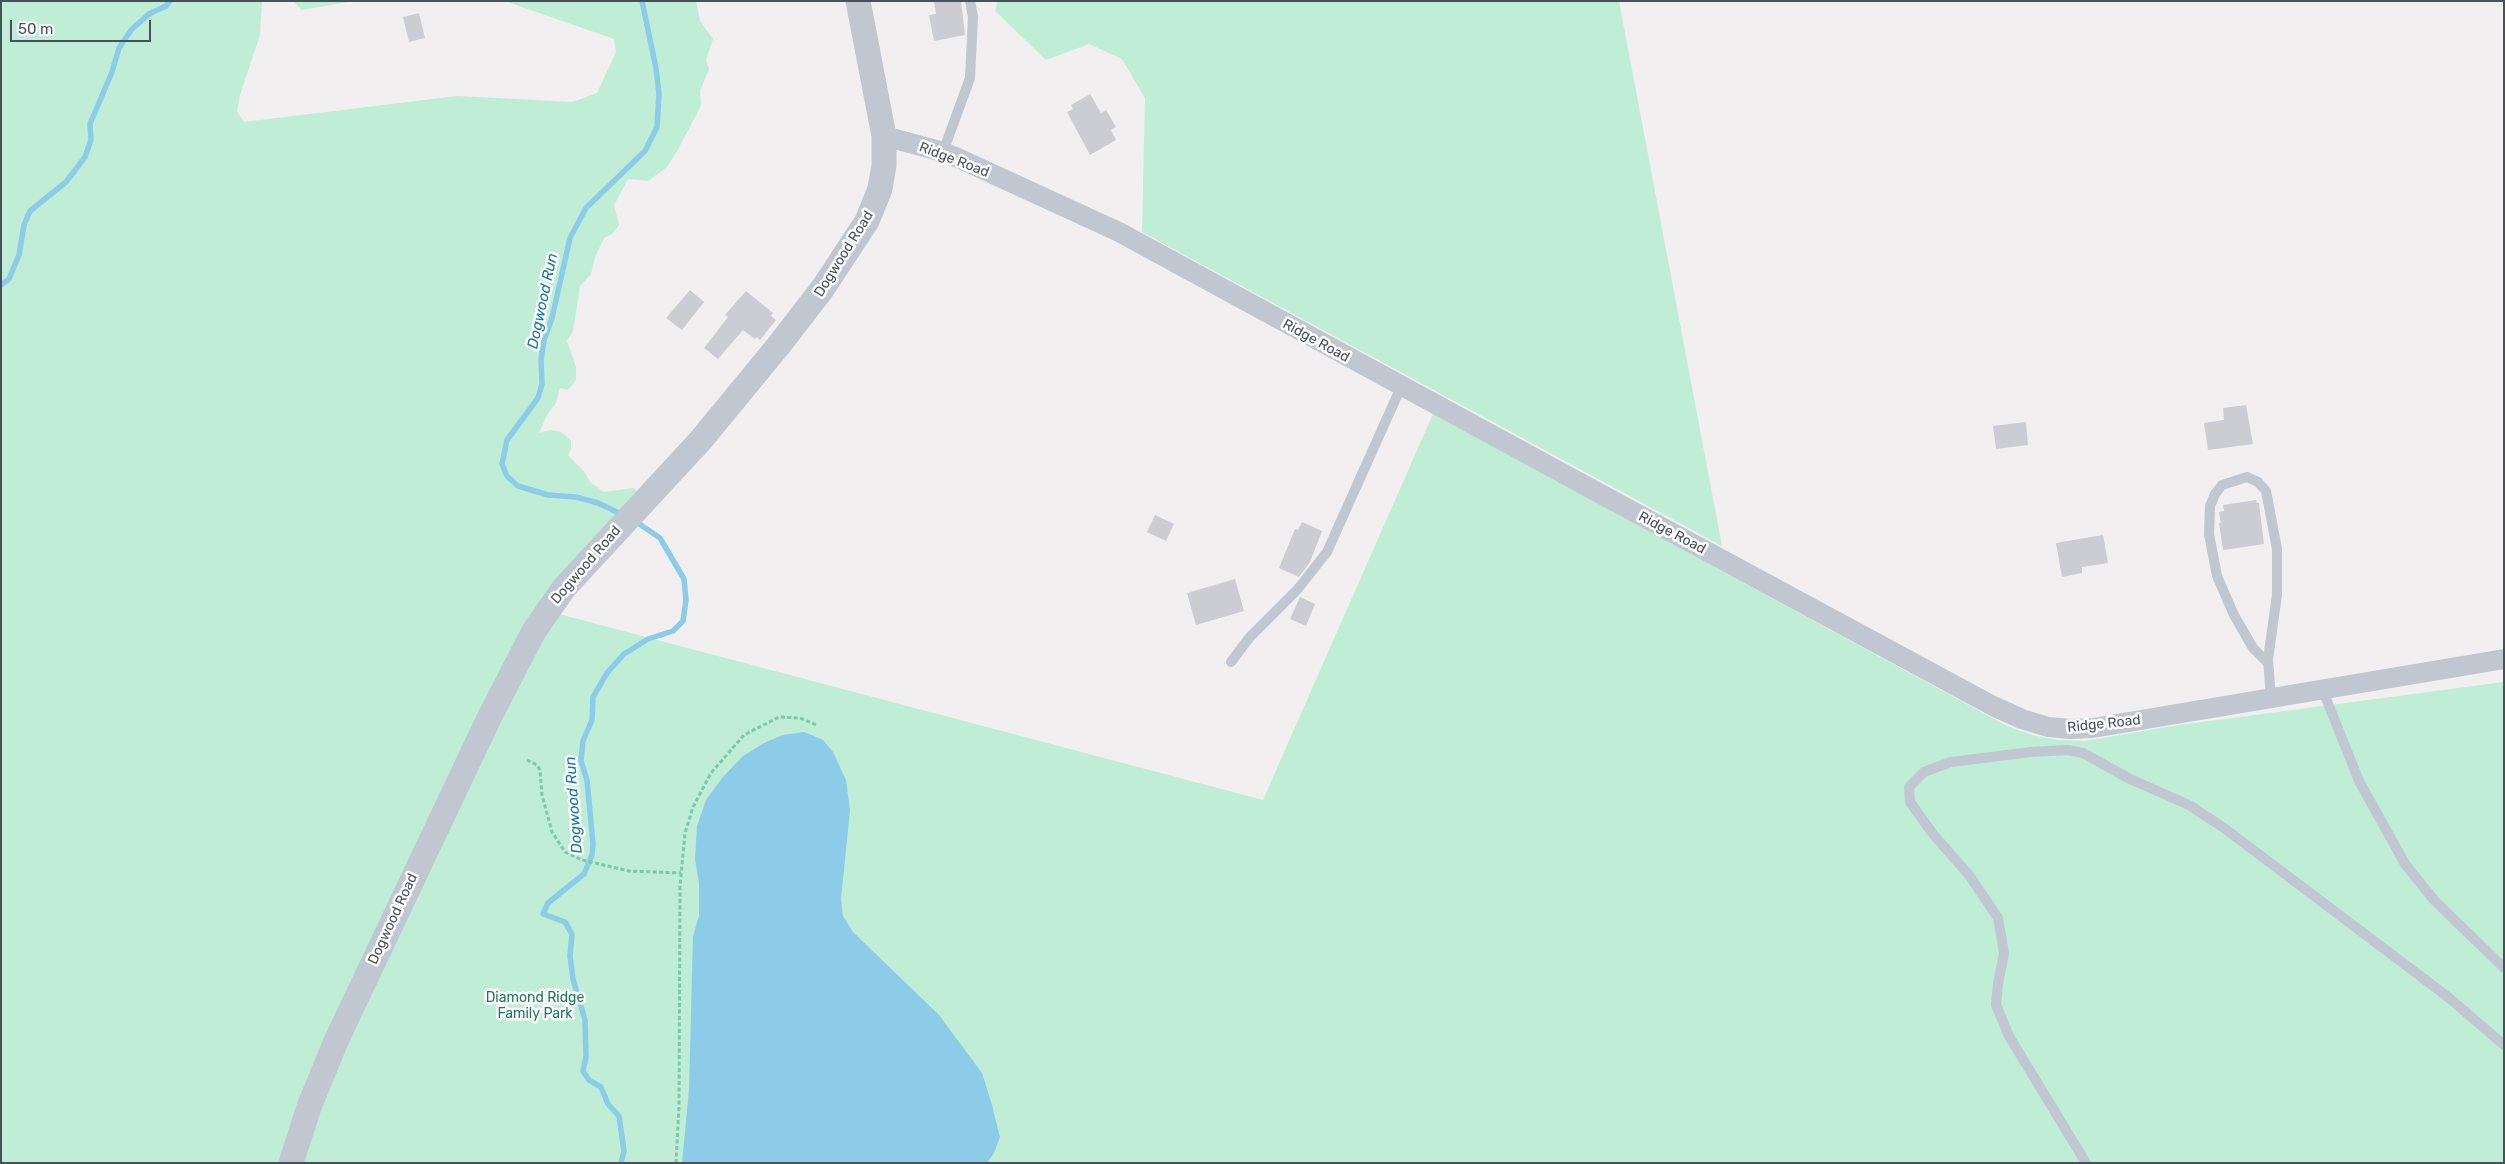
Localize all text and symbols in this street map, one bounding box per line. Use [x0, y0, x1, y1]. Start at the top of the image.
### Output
scale bar [12, 10, 154, 42]
text: 50 m [18, 20, 53, 38]
street label: Ridge Road [917, 139, 991, 181]
street label: Dogwood Road [811, 208, 877, 300]
water label: Dogwood Run [524, 251, 562, 351]
street label: Ridge Road [1280, 316, 1352, 366]
street label: Ridge Road [1636, 508, 1708, 558]
street label: Dogwood Road [547, 522, 625, 608]
street label: Ridge Road [2066, 712, 2142, 736]
water label: Dogwood Run [562, 756, 586, 854]
street label: Dogwood Road [365, 871, 421, 967]
park label: Diamond Ridge Family Park [486, 990, 584, 1022]

